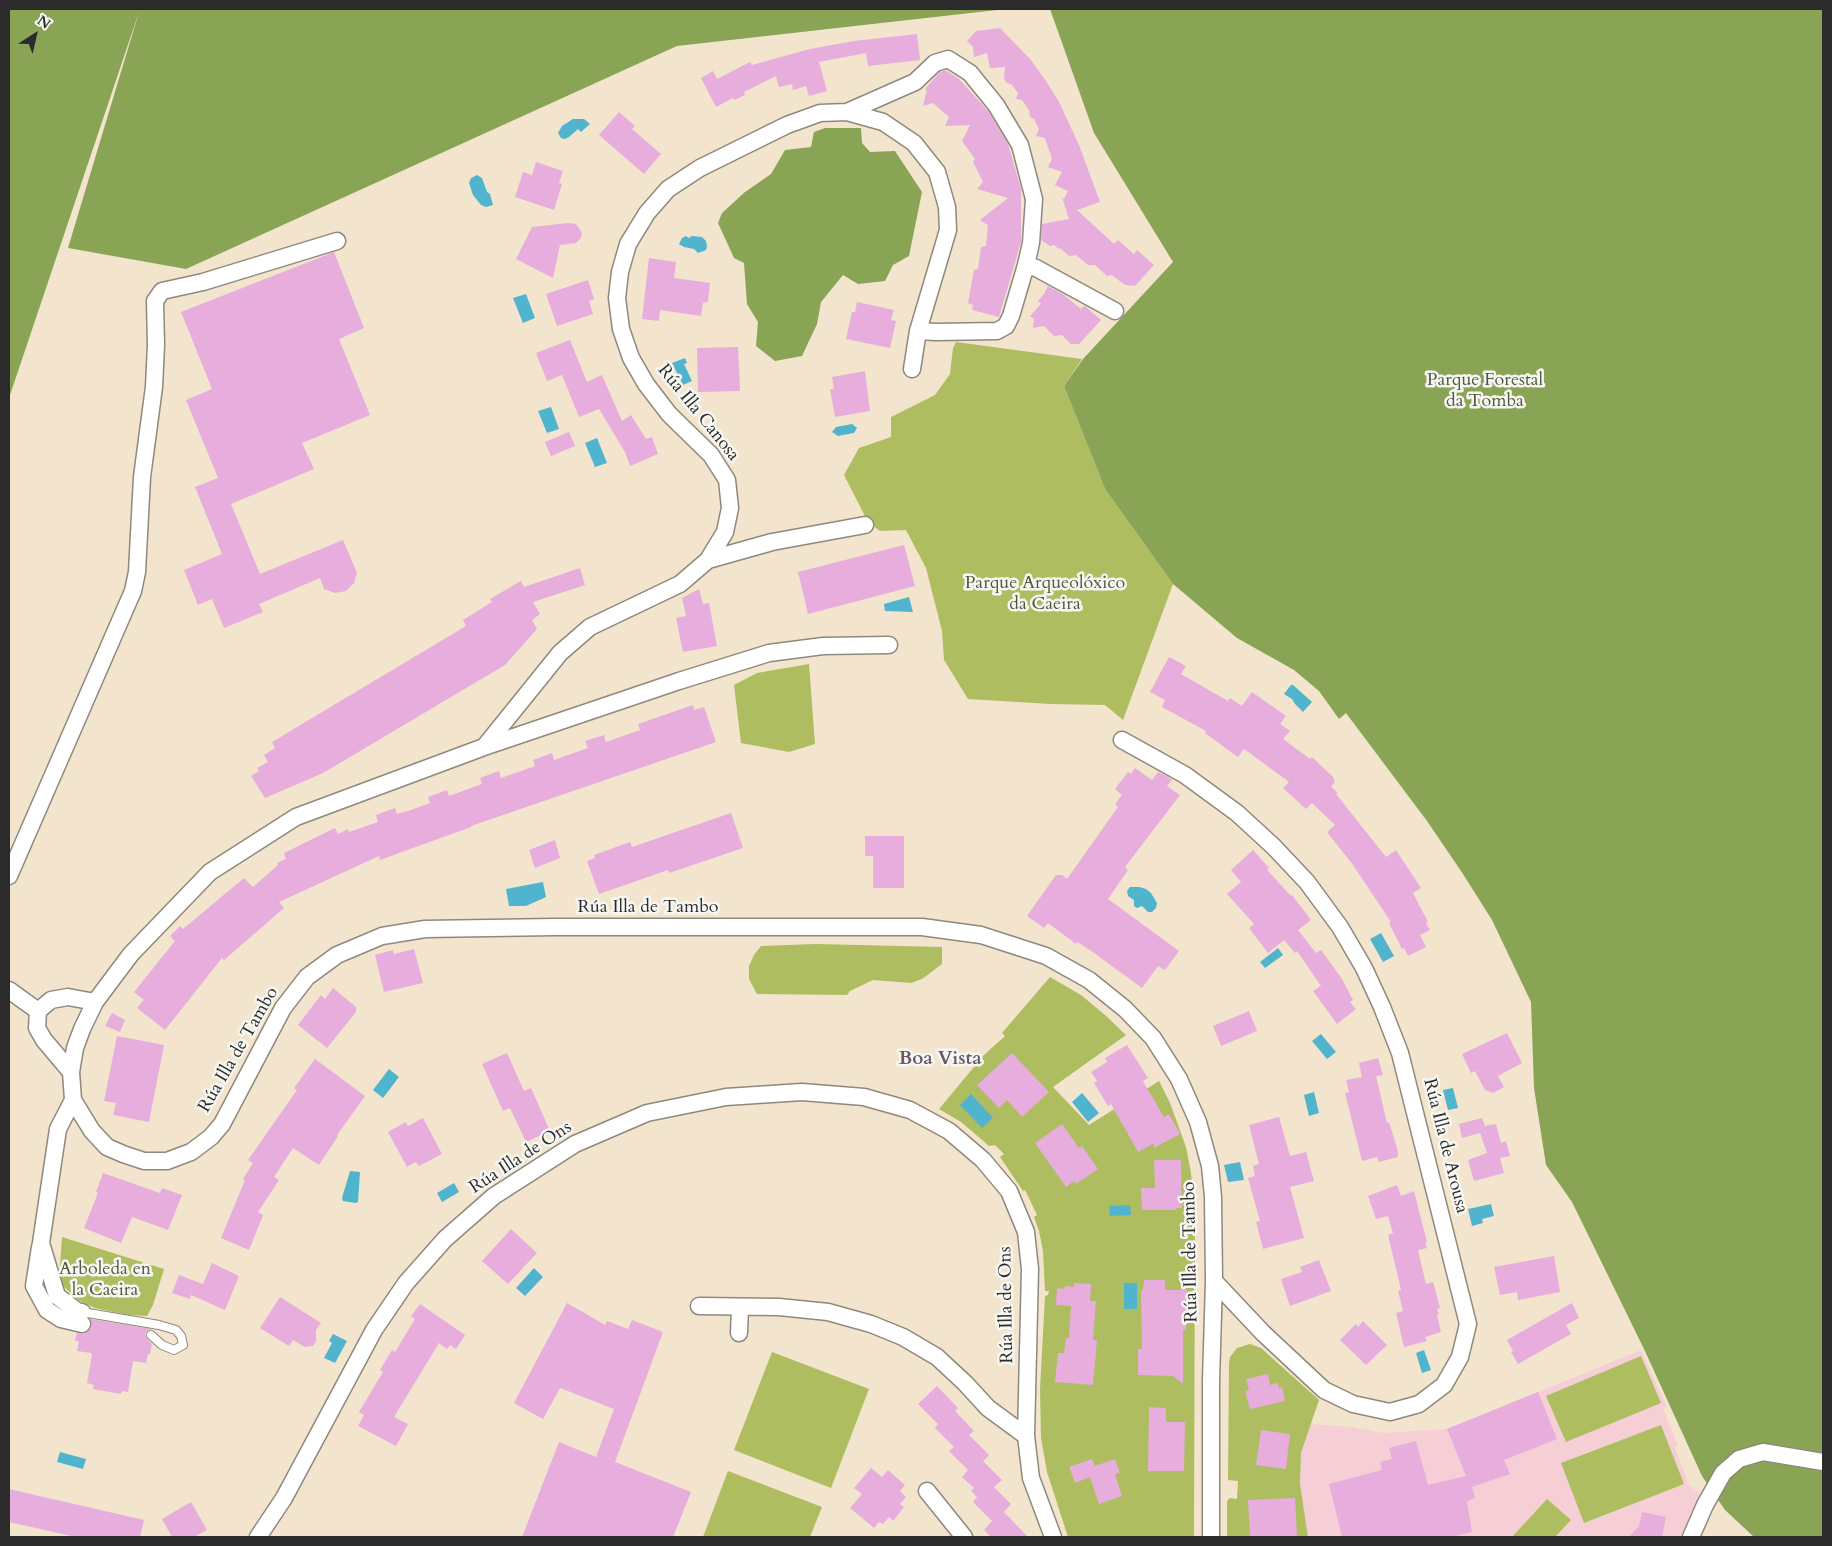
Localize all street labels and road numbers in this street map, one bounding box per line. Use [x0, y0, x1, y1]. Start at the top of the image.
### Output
street label: Rúa Illa Canosa [652, 360, 744, 466]
street label: Rúa Illa de Tambo [577, 897, 719, 919]
street label: Rúa Illa de Tambo [194, 984, 284, 1116]
street label: Rúa Illa de Arousa [1418, 1076, 1472, 1216]
street label: Rúa Illa de Ons [466, 1117, 576, 1199]
street label: Rúa Illa de Tambo [1179, 1181, 1203, 1323]
street label: Rúa Illa de Ons [995, 1246, 1019, 1364]

